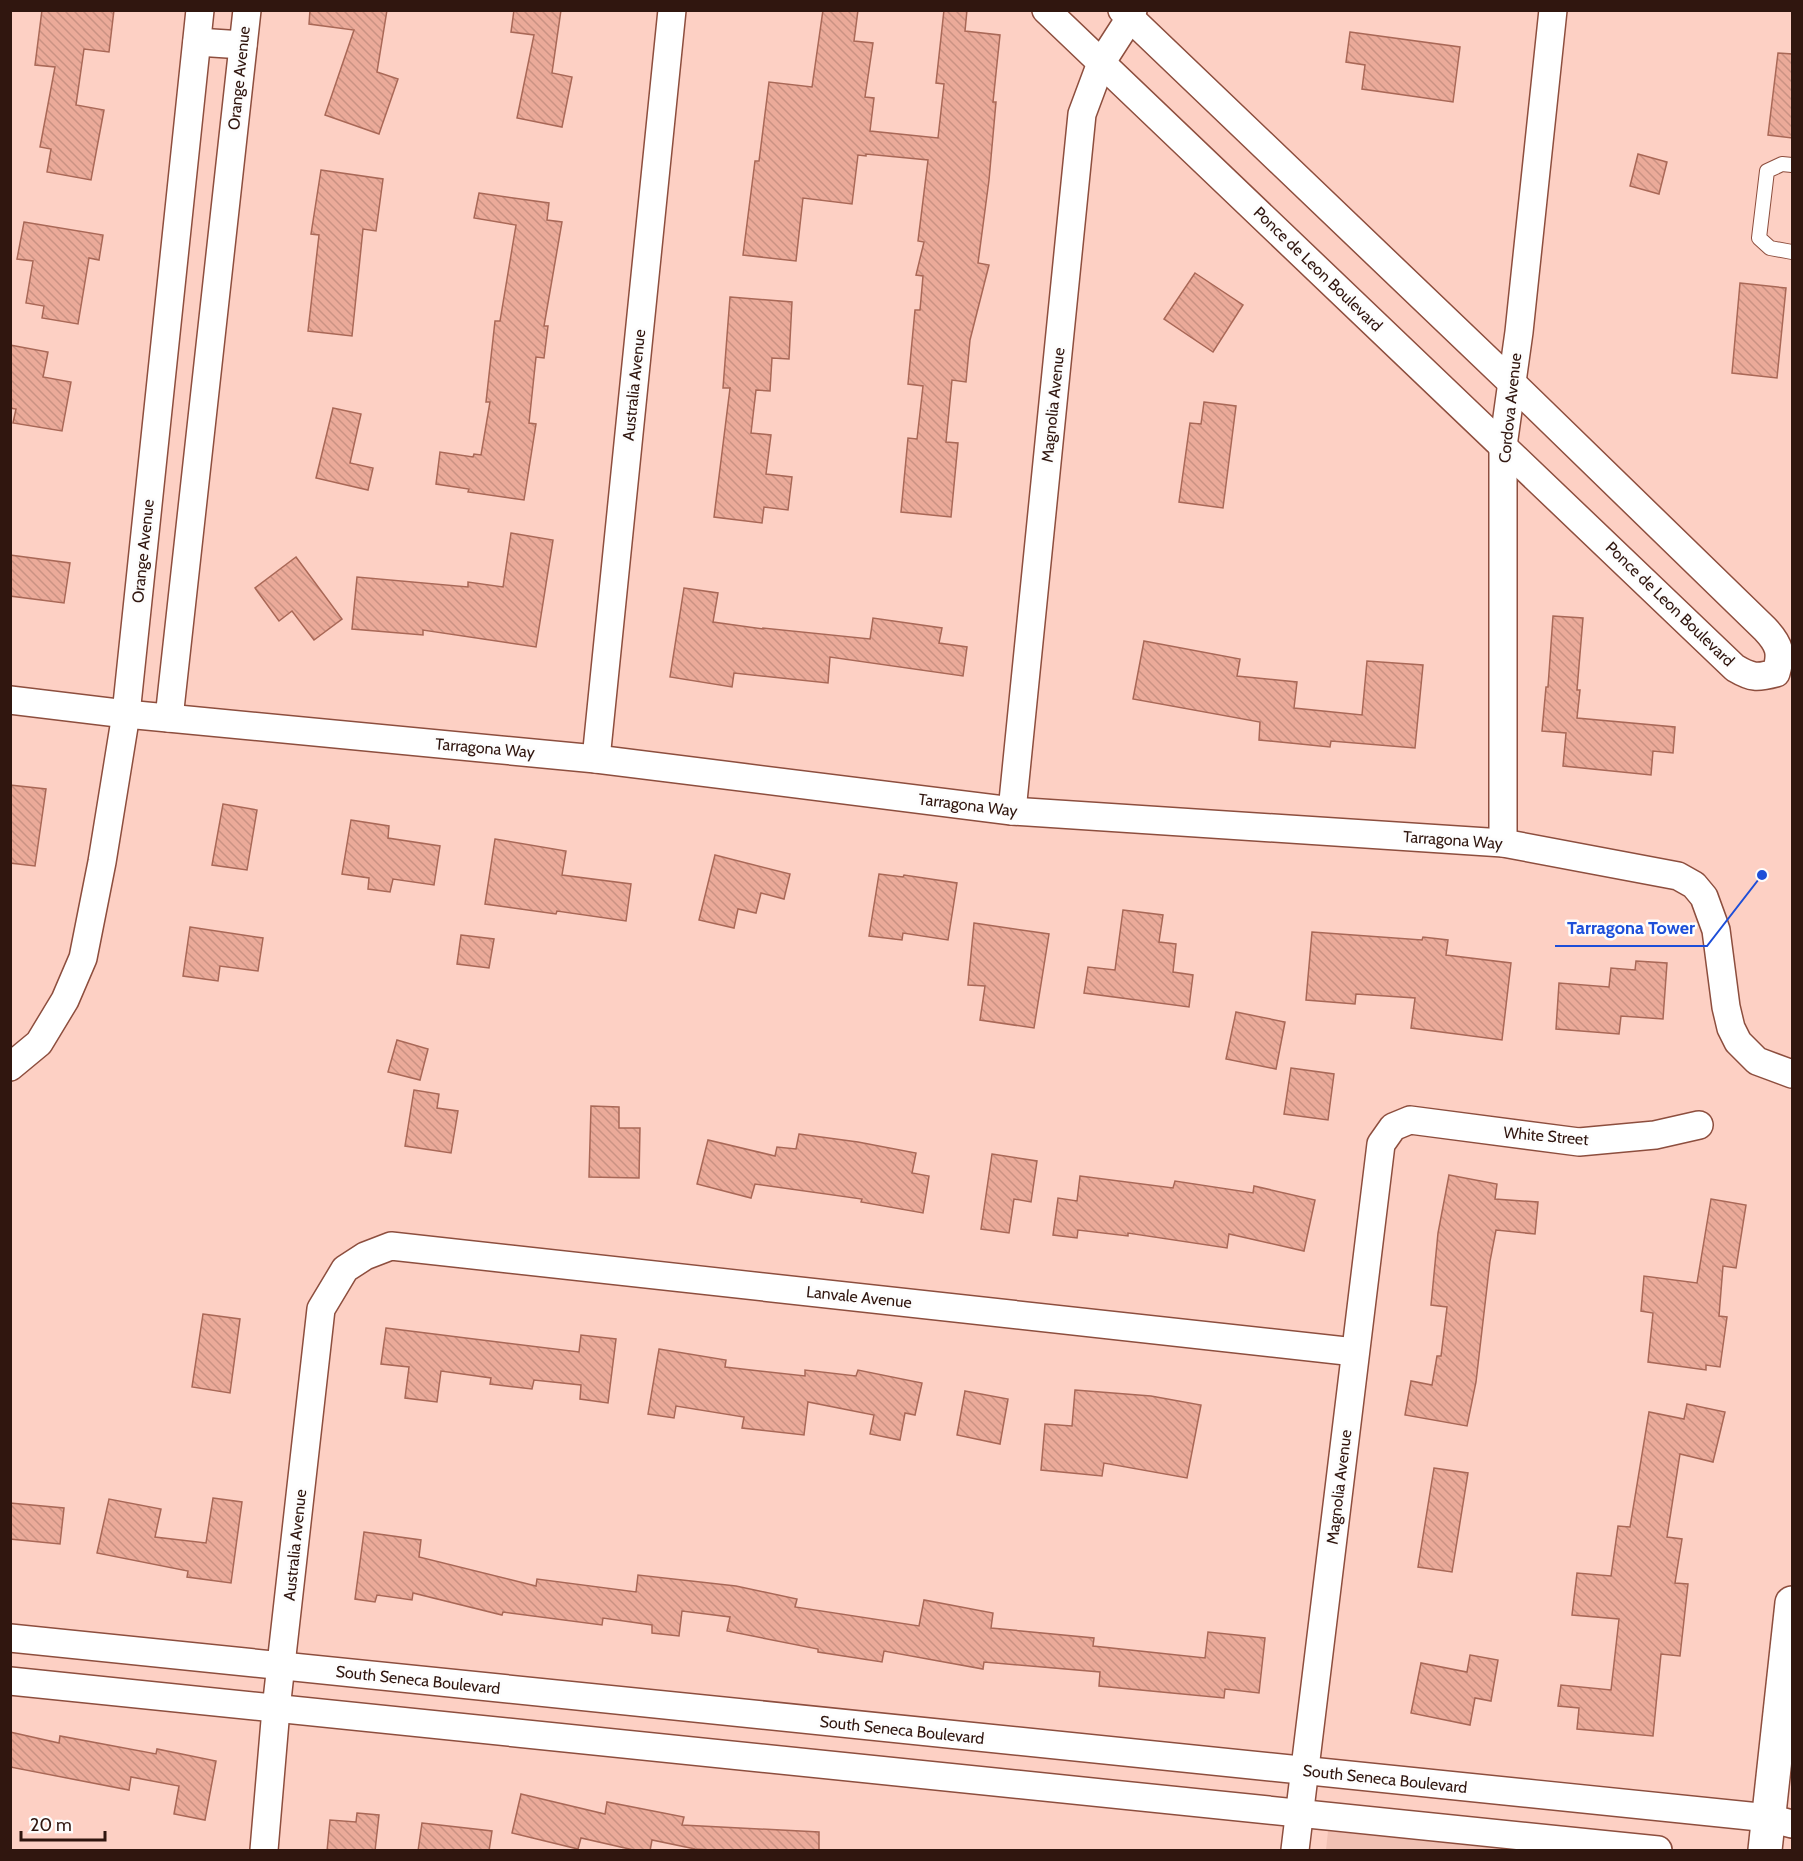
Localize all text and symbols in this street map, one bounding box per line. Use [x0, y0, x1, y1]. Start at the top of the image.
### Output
street label: Orange Avenue [224, 25, 254, 131]
street label: Ponce de Leon Boulevard [1250, 203, 1386, 335]
street label: Australia Avenue [619, 328, 649, 442]
street label: Magnolia Avenue [1038, 347, 1068, 463]
street label: Cordova Avenue [1495, 352, 1525, 464]
street label: Orange Avenue [128, 498, 158, 604]
street label: Ponce de Leon Boulevard [1602, 538, 1738, 670]
street label: Tarragona Way [434, 734, 536, 762]
street label: Tarragona Way [917, 789, 1019, 821]
street label: Tarragona Way [1403, 827, 1503, 853]
callout: Tarragona Tower [1555, 910, 1707, 946]
text: Tarragona Tower [1567, 917, 1695, 939]
street label: White Street [1503, 1123, 1590, 1149]
street label: Lanvale Avenue [805, 1282, 913, 1312]
street label: Magnolia Avenue [1323, 1429, 1355, 1545]
street label: Australia Avenue [280, 1488, 310, 1602]
street label: South Seneca Boulevard [335, 1662, 501, 1698]
street label: South Seneca Boulevard [819, 1712, 985, 1748]
street label: South Seneca Boulevard [1302, 1761, 1468, 1797]
scale bar [21, 1804, 105, 1842]
text: 20 m [30, 1814, 72, 1836]

